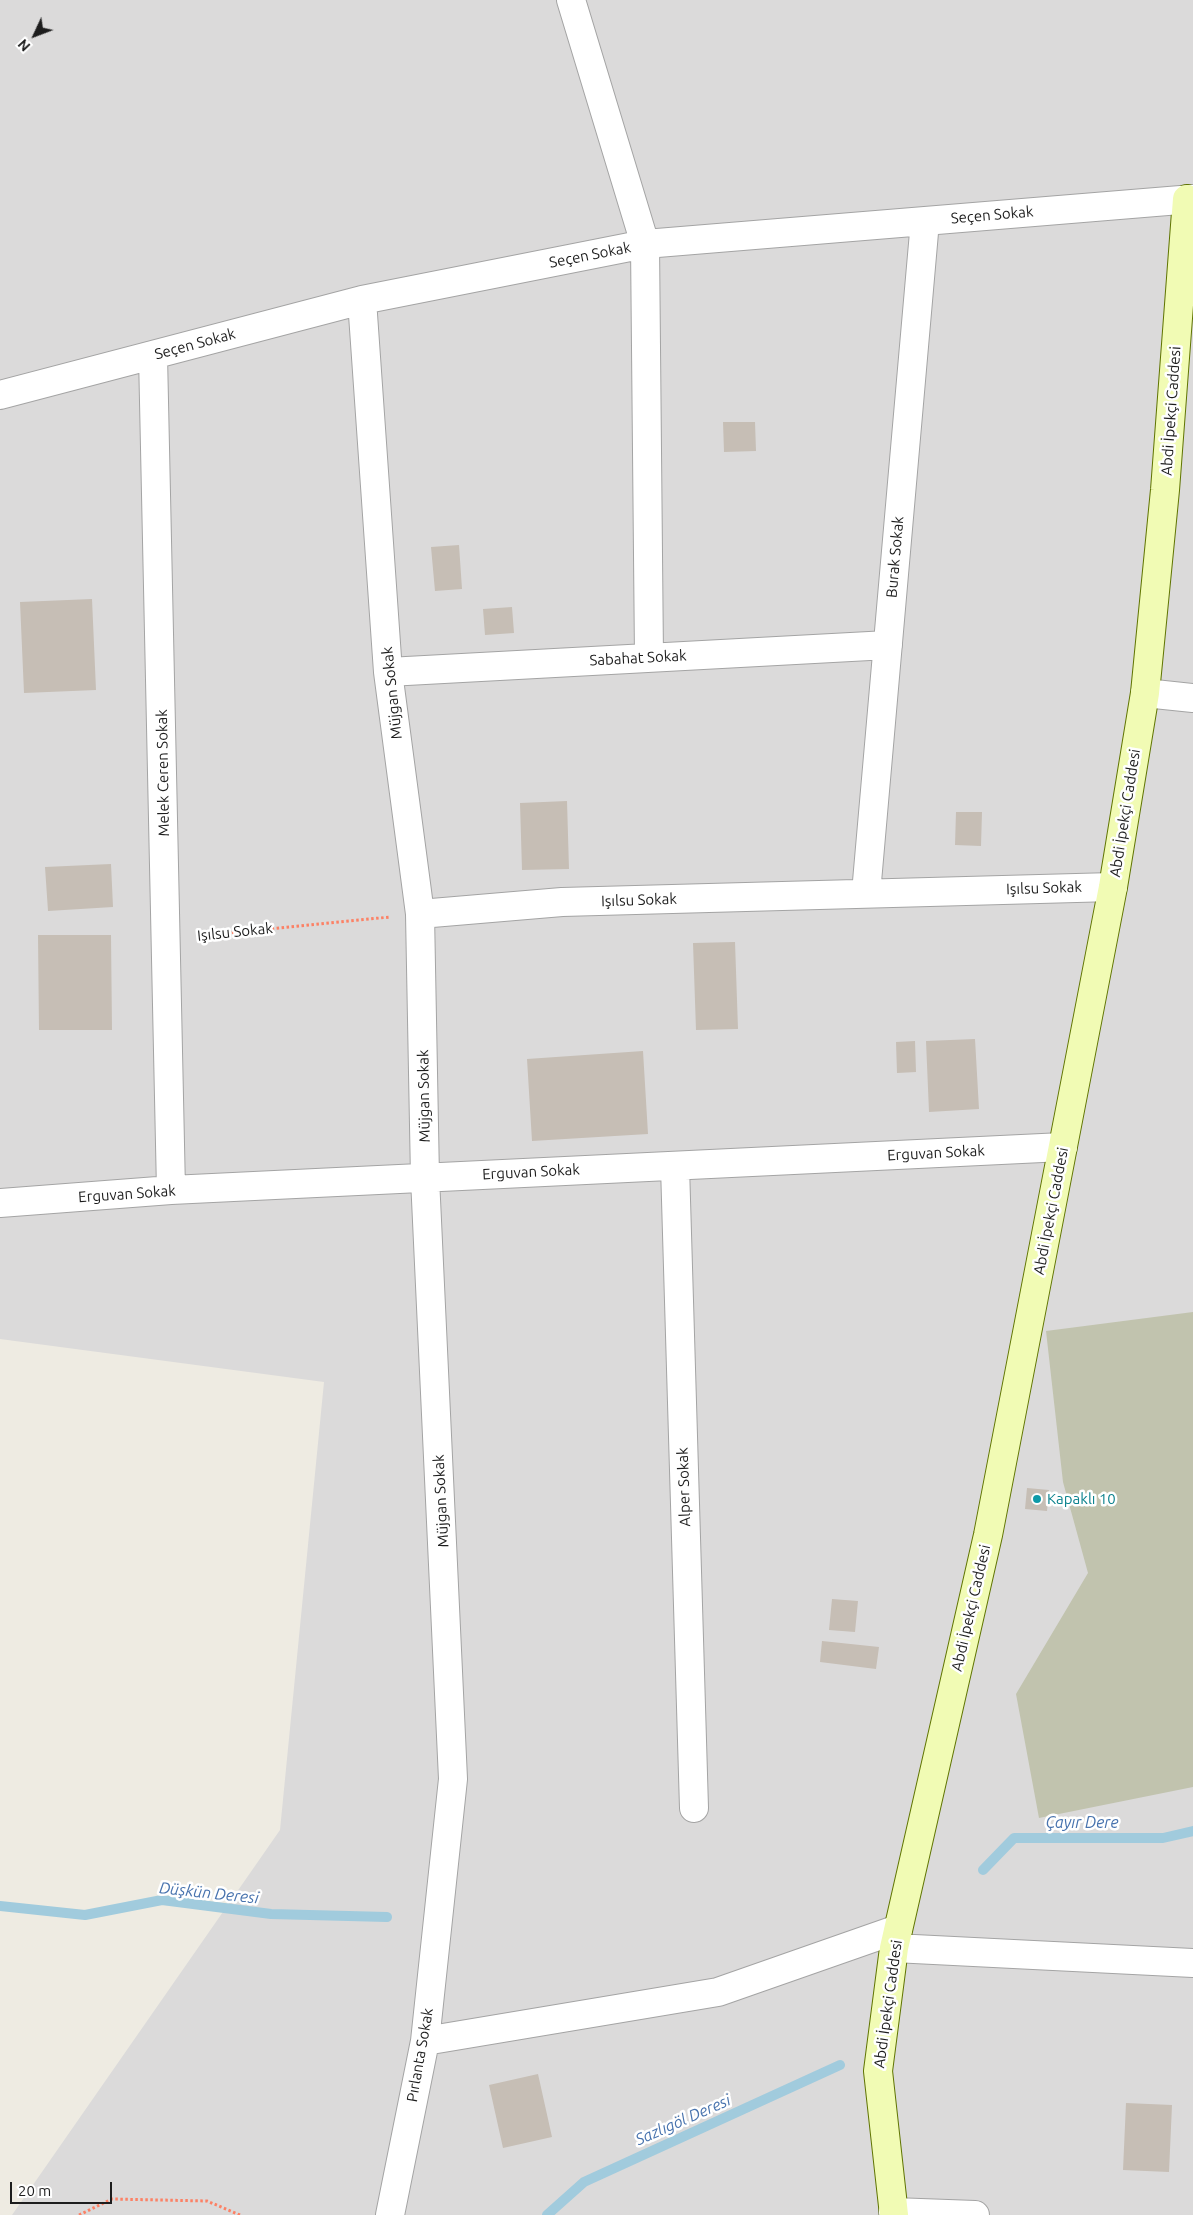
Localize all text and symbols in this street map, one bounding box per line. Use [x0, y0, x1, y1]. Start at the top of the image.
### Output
north arrow [10, 10, 60, 60]
text: N [15, 36, 33, 55]
street label: Seçen Sokak [950, 202, 1034, 228]
street label: Seçen Sokak [548, 238, 632, 272]
street label: Seçen Sokak [153, 325, 237, 363]
street label: Abdi İpekçi Caddesi [1158, 346, 1184, 476]
street label: Burak Sokak [882, 515, 908, 599]
street label: Müjgan Sokak [378, 646, 406, 740]
street label: Sabahat Sokak [589, 646, 687, 670]
street label: Melek Ceren Sokak [153, 709, 173, 837]
street label: Abdi İpekçi Caddesi [1106, 748, 1144, 878]
street label: Işılsu Sokak [1006, 878, 1082, 898]
street label: Işılsu Sokak [601, 890, 677, 910]
street label: Işılsu Sokak [196, 919, 274, 945]
street label: Müjgan Sokak [414, 1049, 434, 1143]
street label: Erguvan Sokak [887, 1141, 985, 1165]
street label: Abdi İpekçi Caddesi [1030, 1146, 1072, 1276]
street label: Erguvan Sokak [482, 1160, 580, 1184]
street label: Erguvan Sokak [78, 1182, 176, 1206]
street label: Alper Sokak [674, 1447, 694, 1527]
street label: Müjgan Sokak [430, 1454, 452, 1548]
place label: Kapaklı 10 [1047, 1490, 1116, 1508]
marker: Kapaklı 10 [1031, 1493, 1043, 1505]
street label: Abdi İpekçi Caddesi [948, 1543, 994, 1673]
water label: Çayır Dere [1045, 1813, 1119, 1833]
water label: Düşkün Deresi [158, 1878, 260, 1908]
street label: Abdi İpekçi Caddesi [870, 1939, 906, 2069]
street label: Pırlanta Sokak [403, 2007, 437, 2103]
water label: Sazlıgöl Deresi [632, 2090, 734, 2150]
scale bar [12, 2172, 115, 2204]
text: 20 m [18, 2182, 51, 2199]

